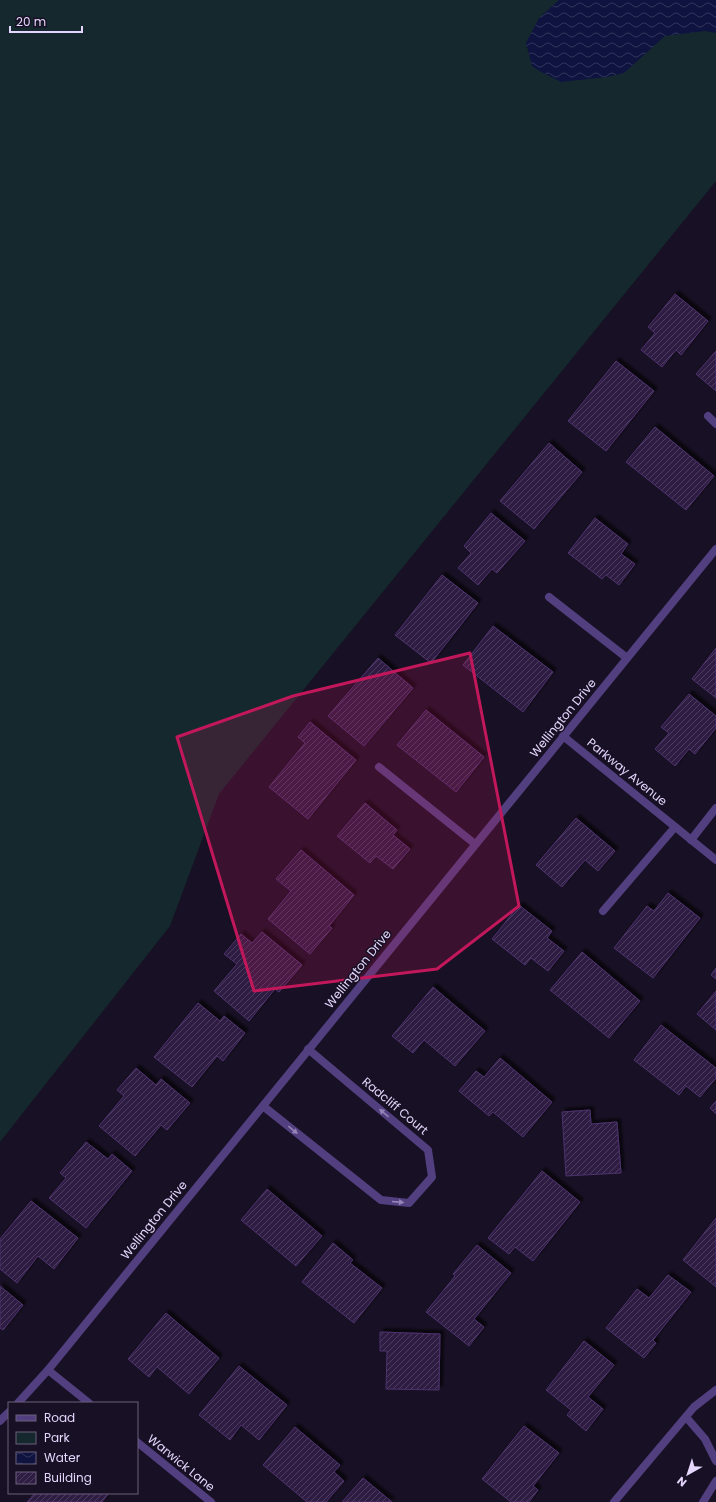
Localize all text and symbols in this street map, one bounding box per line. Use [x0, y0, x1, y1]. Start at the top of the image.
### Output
scale bar [10, 8, 82, 34]
text: 20 m [16, 13, 46, 30]
street label: Wellington Drive [526, 675, 600, 761]
street label: Parkway Avenue [584, 734, 671, 809]
street label: Wellington Drive [321, 926, 395, 1012]
street label: Radcliff Court [359, 1073, 432, 1138]
one-way arrow [378, 1108, 389, 1117]
one-way arrow [288, 1126, 299, 1134]
street label: Wellington Drive [117, 1177, 191, 1263]
one-way arrow [392, 1198, 404, 1205]
legend [8, 1402, 138, 1494]
text: Road [44, 1409, 75, 1426]
text: Park [44, 1429, 71, 1446]
street label: Warwick Lane [144, 1430, 219, 1495]
text: Water [44, 1449, 81, 1466]
north arrow [668, 1454, 708, 1494]
text: Building [44, 1469, 92, 1486]
text: N [673, 1473, 690, 1491]

